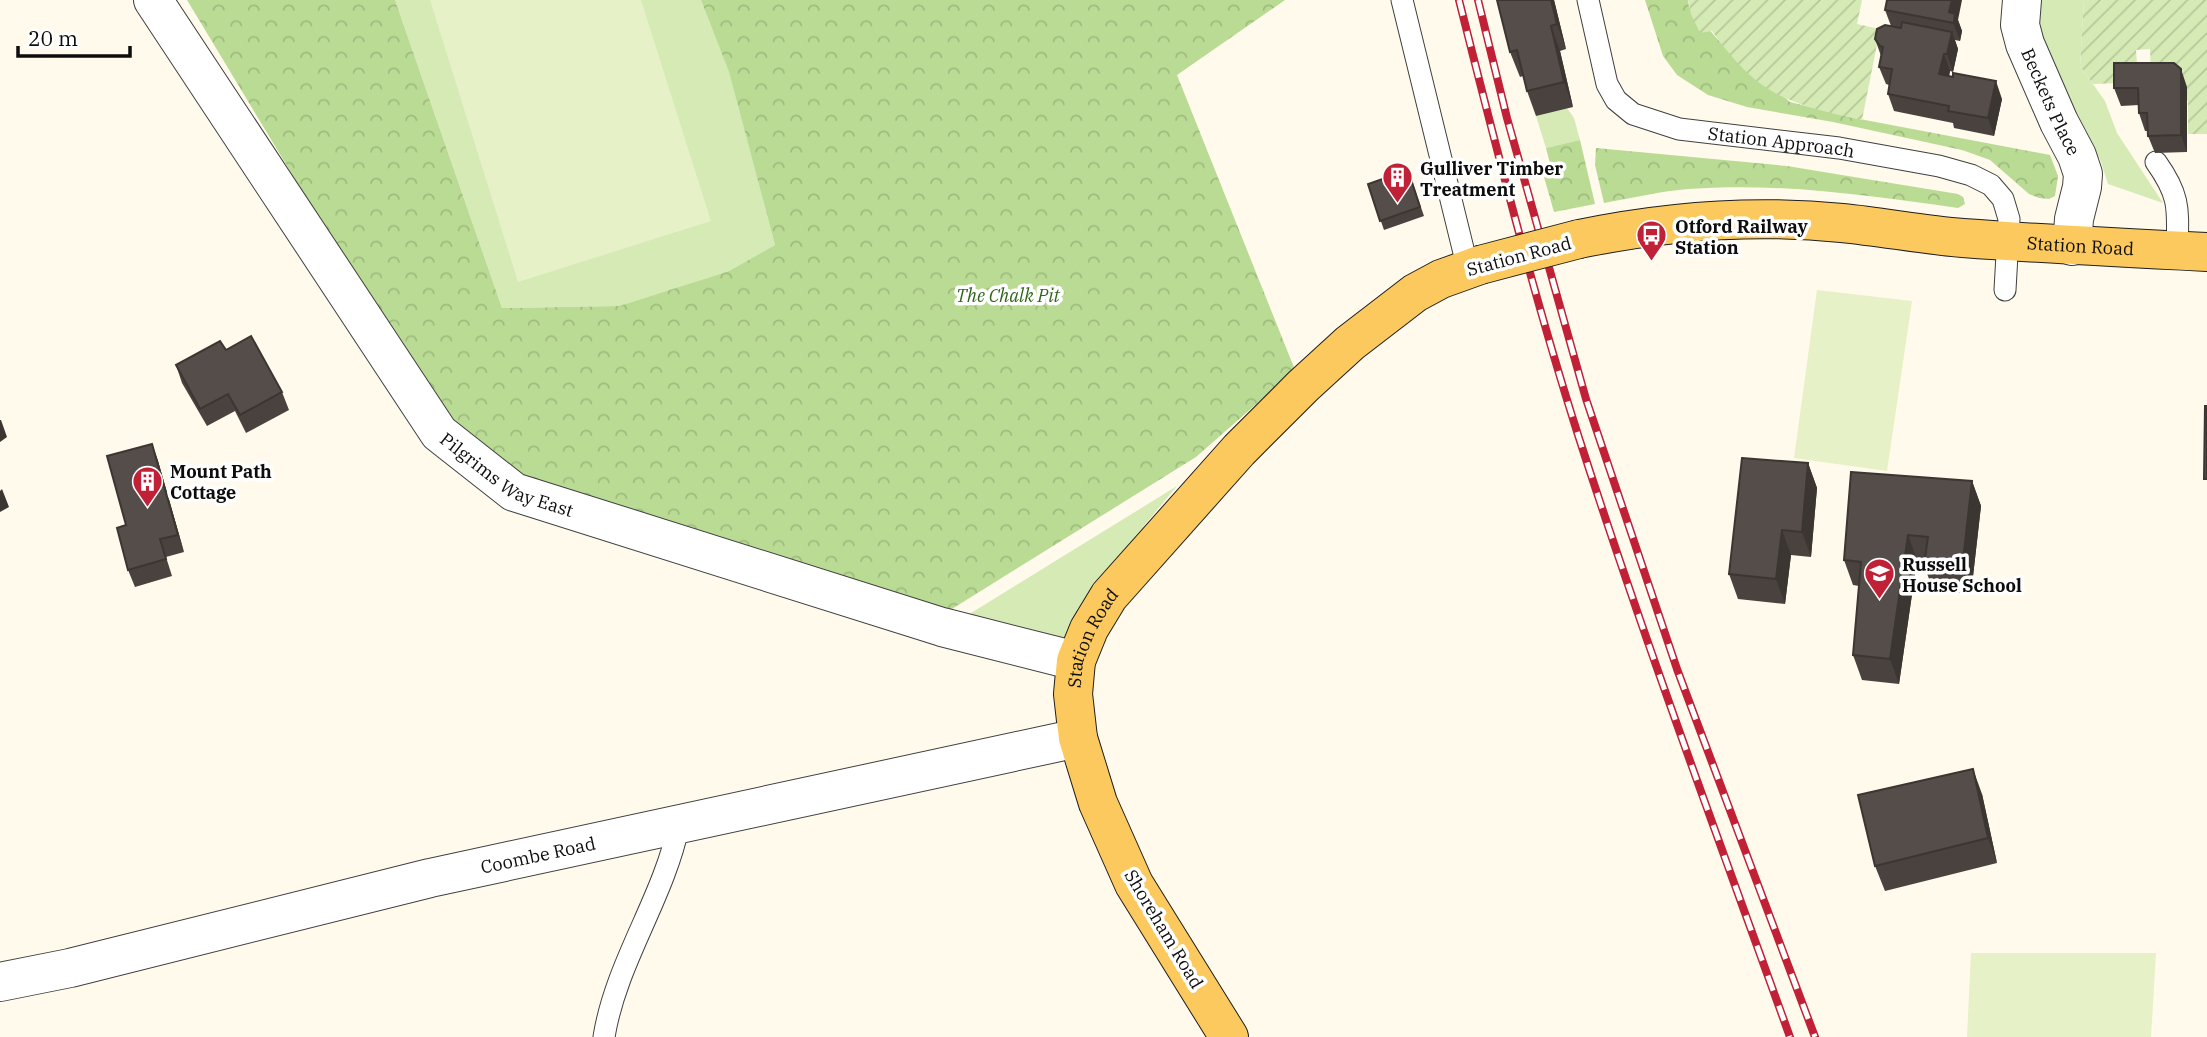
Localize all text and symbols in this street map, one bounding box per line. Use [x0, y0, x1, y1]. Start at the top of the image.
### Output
scale bar [18, 14, 130, 58]
text: 20 m [28, 24, 78, 52]
street label: Beckets Place [2017, 44, 2086, 159]
street label: Station Approach [1707, 121, 1857, 162]
place label: Gulliver Timber Treatment [1420, 157, 1563, 201]
building icon: Gulliver Timber Treatment [1380, 161, 1414, 205]
place label: Otford Railway Station [1675, 215, 1809, 259]
bus stop icon: Otford Railway Station [1635, 219, 1669, 263]
street label: Station Road [1464, 231, 1574, 281]
street label: Station Road [2026, 231, 2135, 260]
park label: The Chalk Pit [956, 284, 1061, 307]
street label: Pilgrims Way East [436, 427, 576, 522]
place label: Mount Path Cottage [170, 460, 272, 504]
building icon: Mount Path Cottage [130, 464, 164, 508]
place label: Russell House School [1902, 553, 2022, 597]
school or university icon: Russell House School [1862, 557, 1896, 601]
street label: Station Road [1062, 583, 1123, 689]
street label: Coombe Road [478, 831, 598, 878]
street label: Shoreham Road [1119, 865, 1209, 993]

